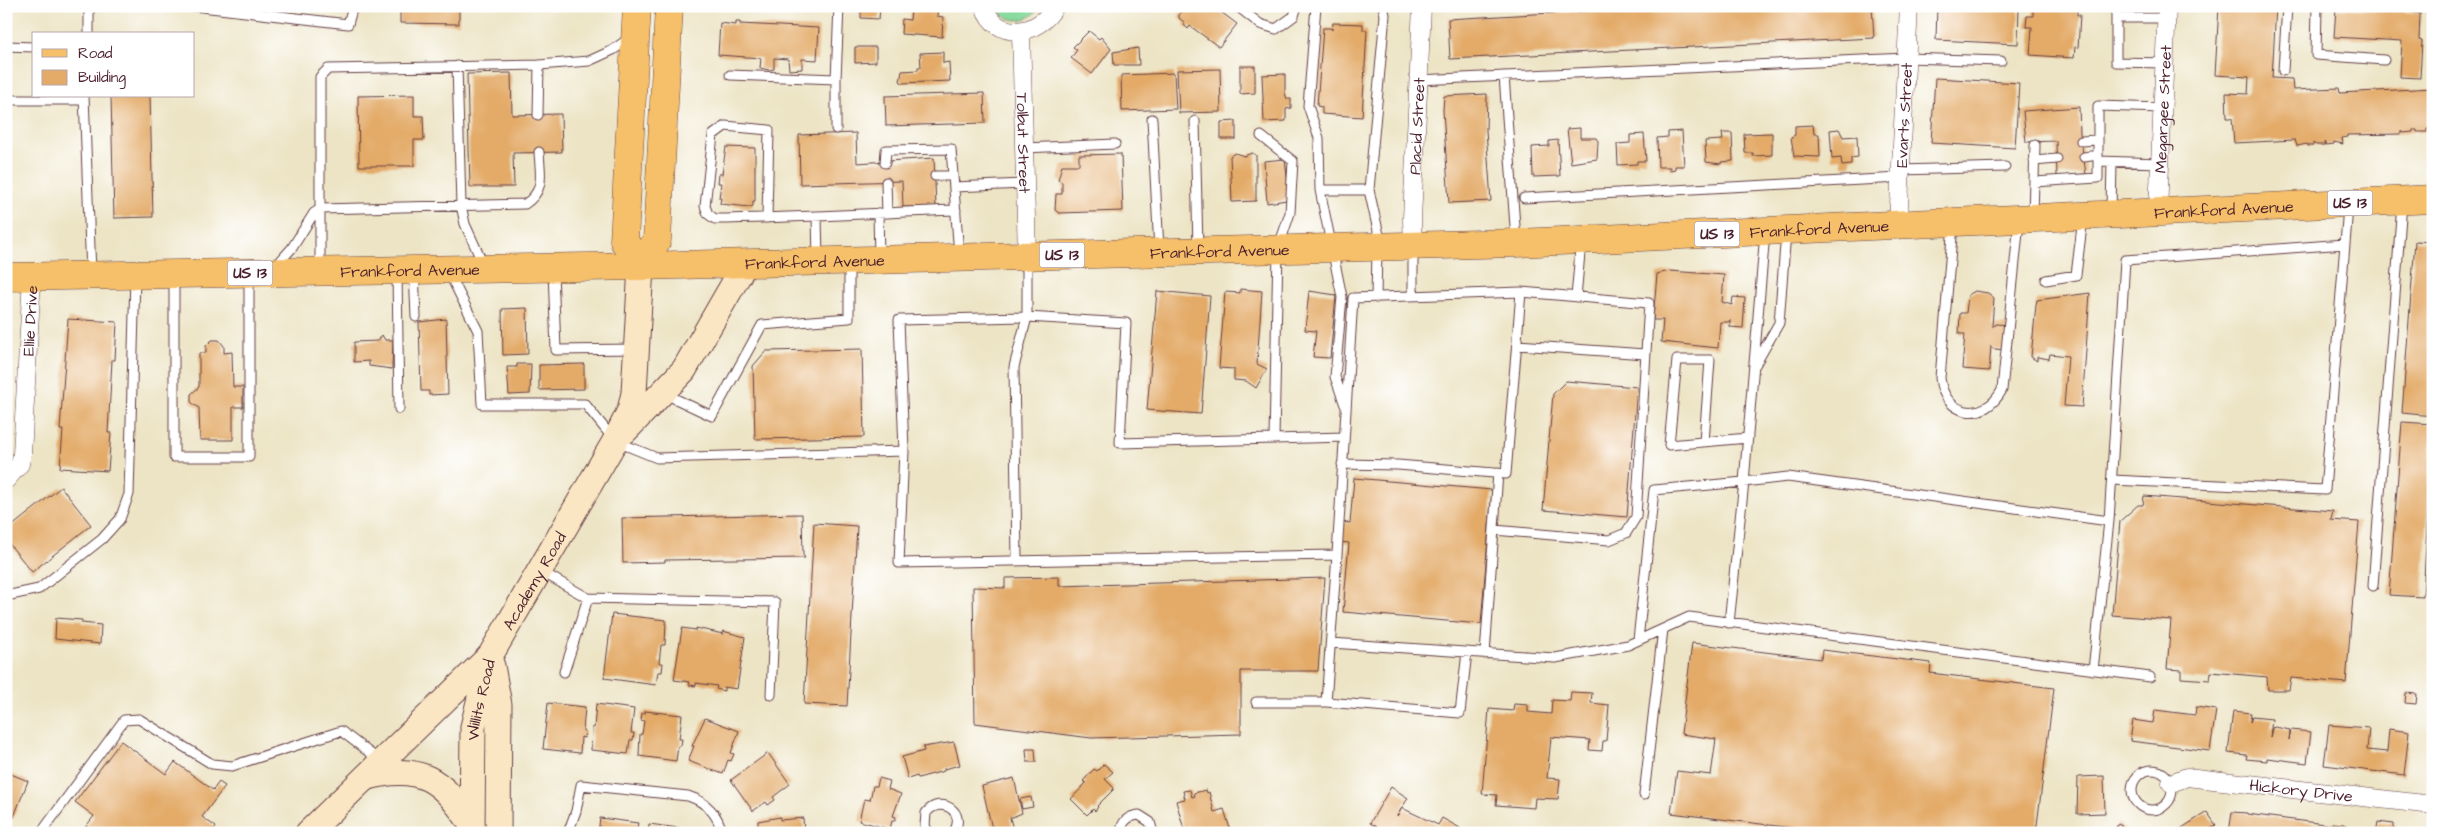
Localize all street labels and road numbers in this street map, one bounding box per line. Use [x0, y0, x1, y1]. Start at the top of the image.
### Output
street label: Megargee Street [2150, 44, 2177, 174]
street label: Evarts Street [1891, 62, 1918, 168]
street label: Placid Street [1404, 76, 1431, 175]
street label: Tolbut Street [1011, 92, 1035, 194]
road number: US 13 [2328, 190, 2372, 216]
street label: Frankford Avenue [2153, 196, 2295, 224]
street label: Frankford Avenue [1749, 215, 1890, 244]
road number: US 13 [1694, 222, 1740, 246]
street label: Frankford Avenue [1150, 239, 1290, 265]
road number: US 13 [1040, 242, 1084, 268]
street label: Frankford Avenue [745, 250, 885, 275]
street label: Frankford Avenue [340, 259, 480, 283]
road number: US 13 [228, 260, 272, 286]
street label: Ellie Drive [18, 285, 44, 357]
street label: Academy Road [498, 528, 572, 634]
street label: Willits Road [463, 657, 501, 740]
street label: Hickory Drive [2248, 774, 2354, 808]

